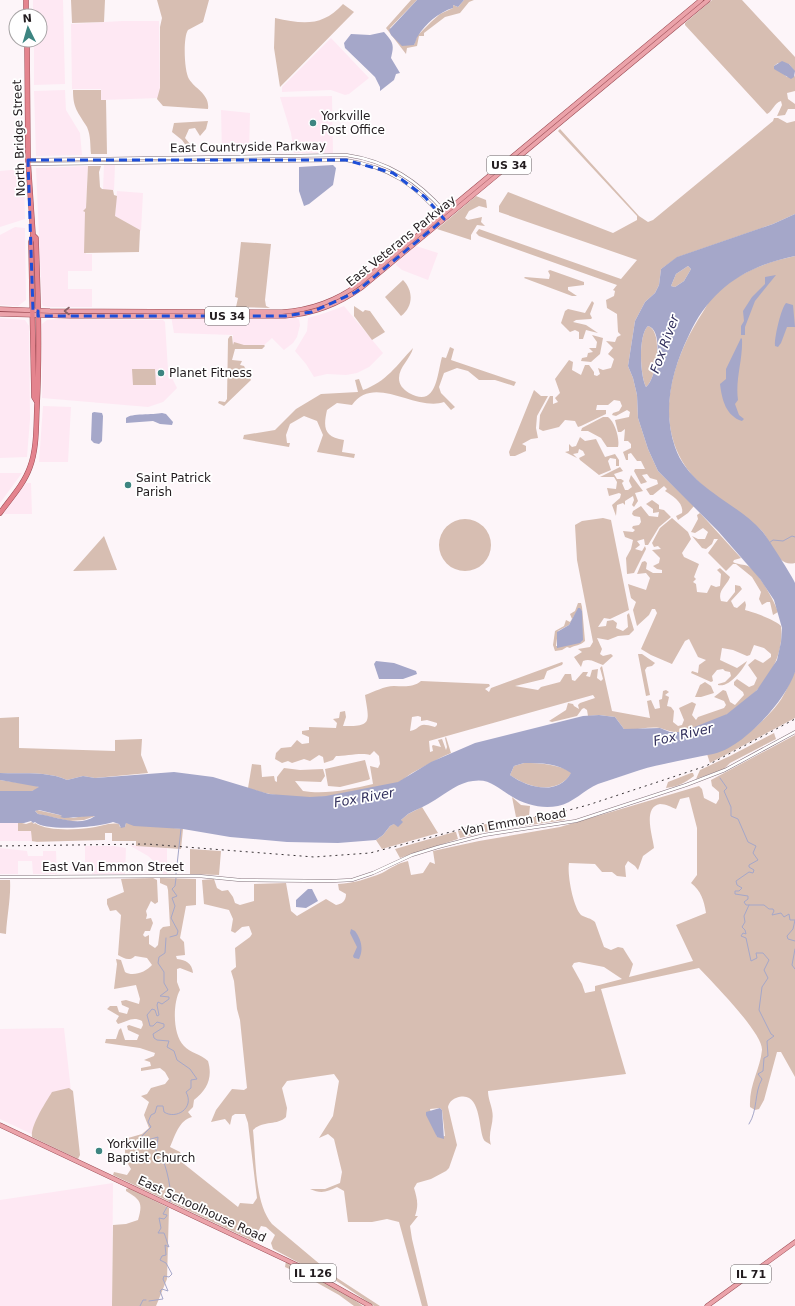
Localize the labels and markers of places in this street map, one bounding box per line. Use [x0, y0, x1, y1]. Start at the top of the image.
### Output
place label: Yorkville Post Office [320, 109, 385, 137]
marker: Yorkville Post Office [308, 118, 318, 128]
place label: Planet Fitness [169, 366, 252, 380]
marker: Planet Fitness [156, 368, 166, 378]
place label: Saint Patrick Parish [136, 471, 211, 499]
marker: Saint Patrick Parish [123, 480, 133, 490]
place label: Yorkville Baptist Church [106, 1137, 195, 1165]
marker: Yorkville Baptist Church [94, 1146, 104, 1156]

